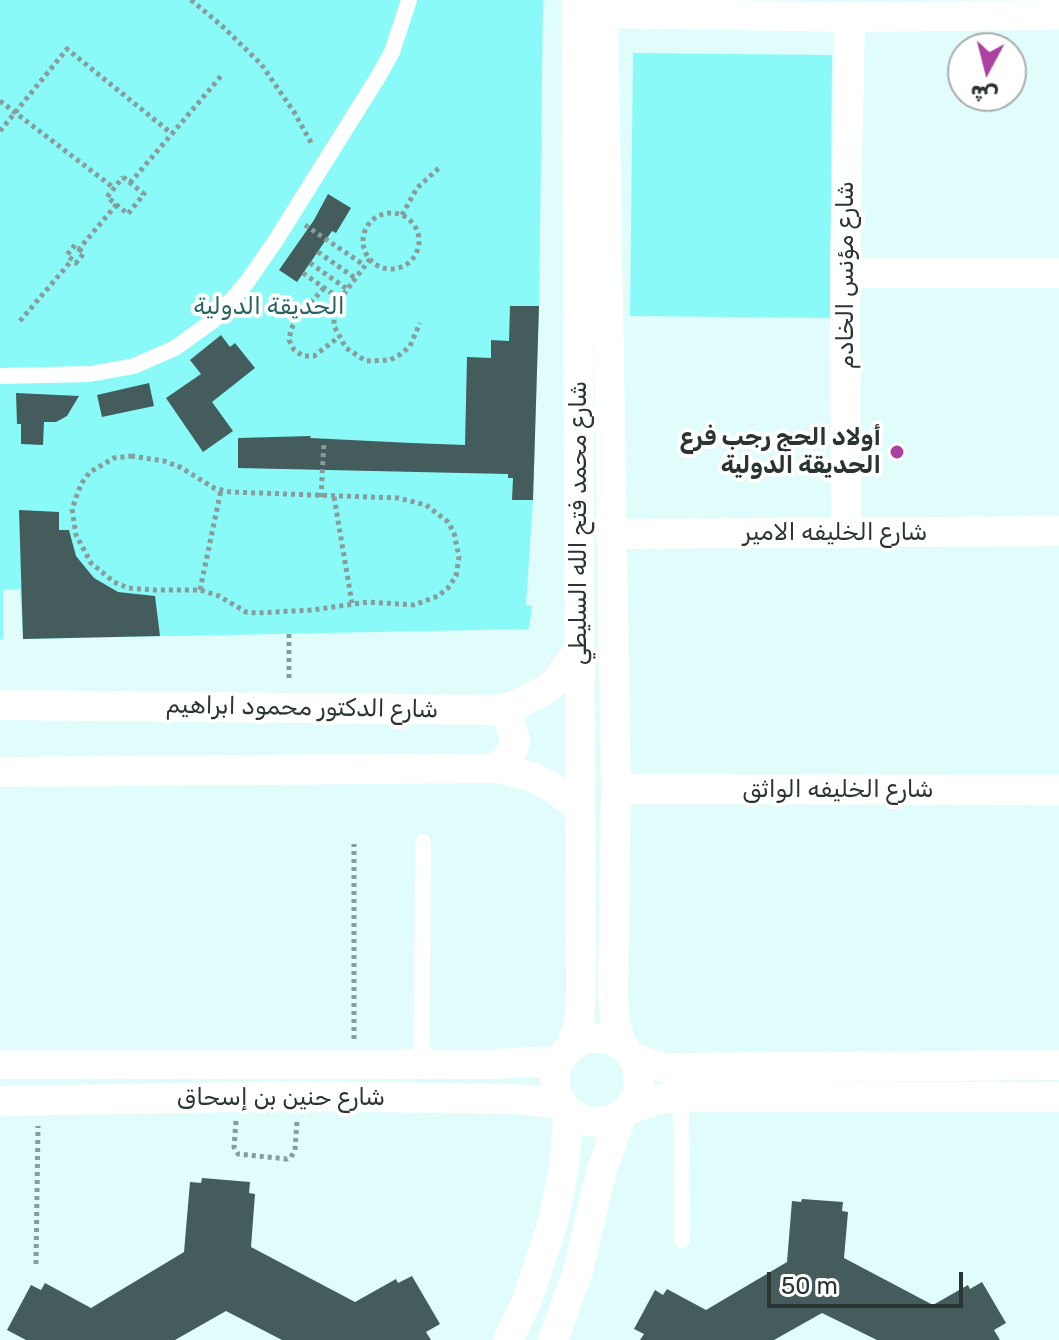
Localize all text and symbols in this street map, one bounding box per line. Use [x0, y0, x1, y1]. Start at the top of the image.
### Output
north arrow [947, 32, 1027, 112]
text: ش [969, 79, 1000, 109]
street label: شارع مؤنس الخادم [832, 181, 860, 369]
park label: الحديقة الدولية [193, 293, 345, 321]
street label: شارع محمد فتح الله السليطي [565, 381, 593, 665]
place label: أولاد الحج رجب فرع الحديقة الدولية [680, 424, 881, 480]
marker: أولاد الحج رجب فرع الحديقة الدولية [888, 443, 906, 461]
street label: شارع الخليفه الامير [743, 519, 927, 547]
street label: شارع الدكتور محمود ابراهيم [165, 691, 439, 725]
street label: شارع الخليفه الواثق [742, 776, 934, 804]
street label: شارع حنين بن إسحاق [177, 1084, 385, 1112]
scale bar [771, 1256, 967, 1306]
text: 50 m [781, 1272, 838, 1300]

